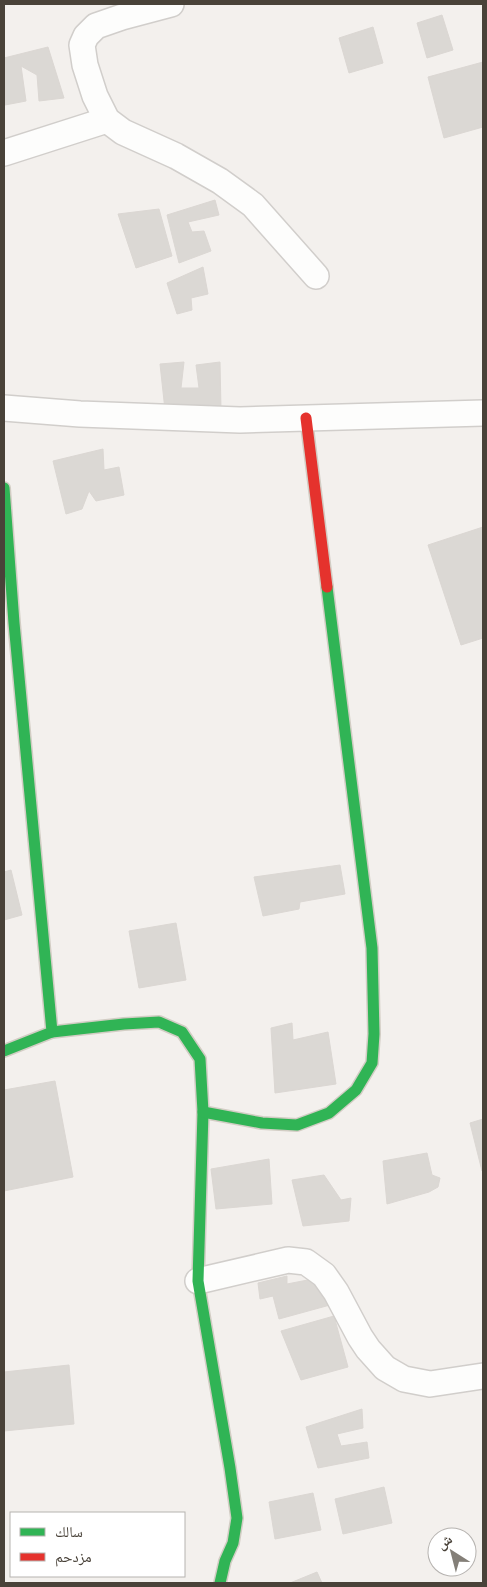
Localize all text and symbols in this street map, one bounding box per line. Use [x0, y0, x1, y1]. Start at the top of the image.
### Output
legend [10, 1512, 185, 1577]
text: سالك [55, 1522, 83, 1542]
north arrow [427, 1527, 477, 1577]
text: ش [433, 1530, 456, 1553]
text: مزدحم [55, 1547, 92, 1567]

